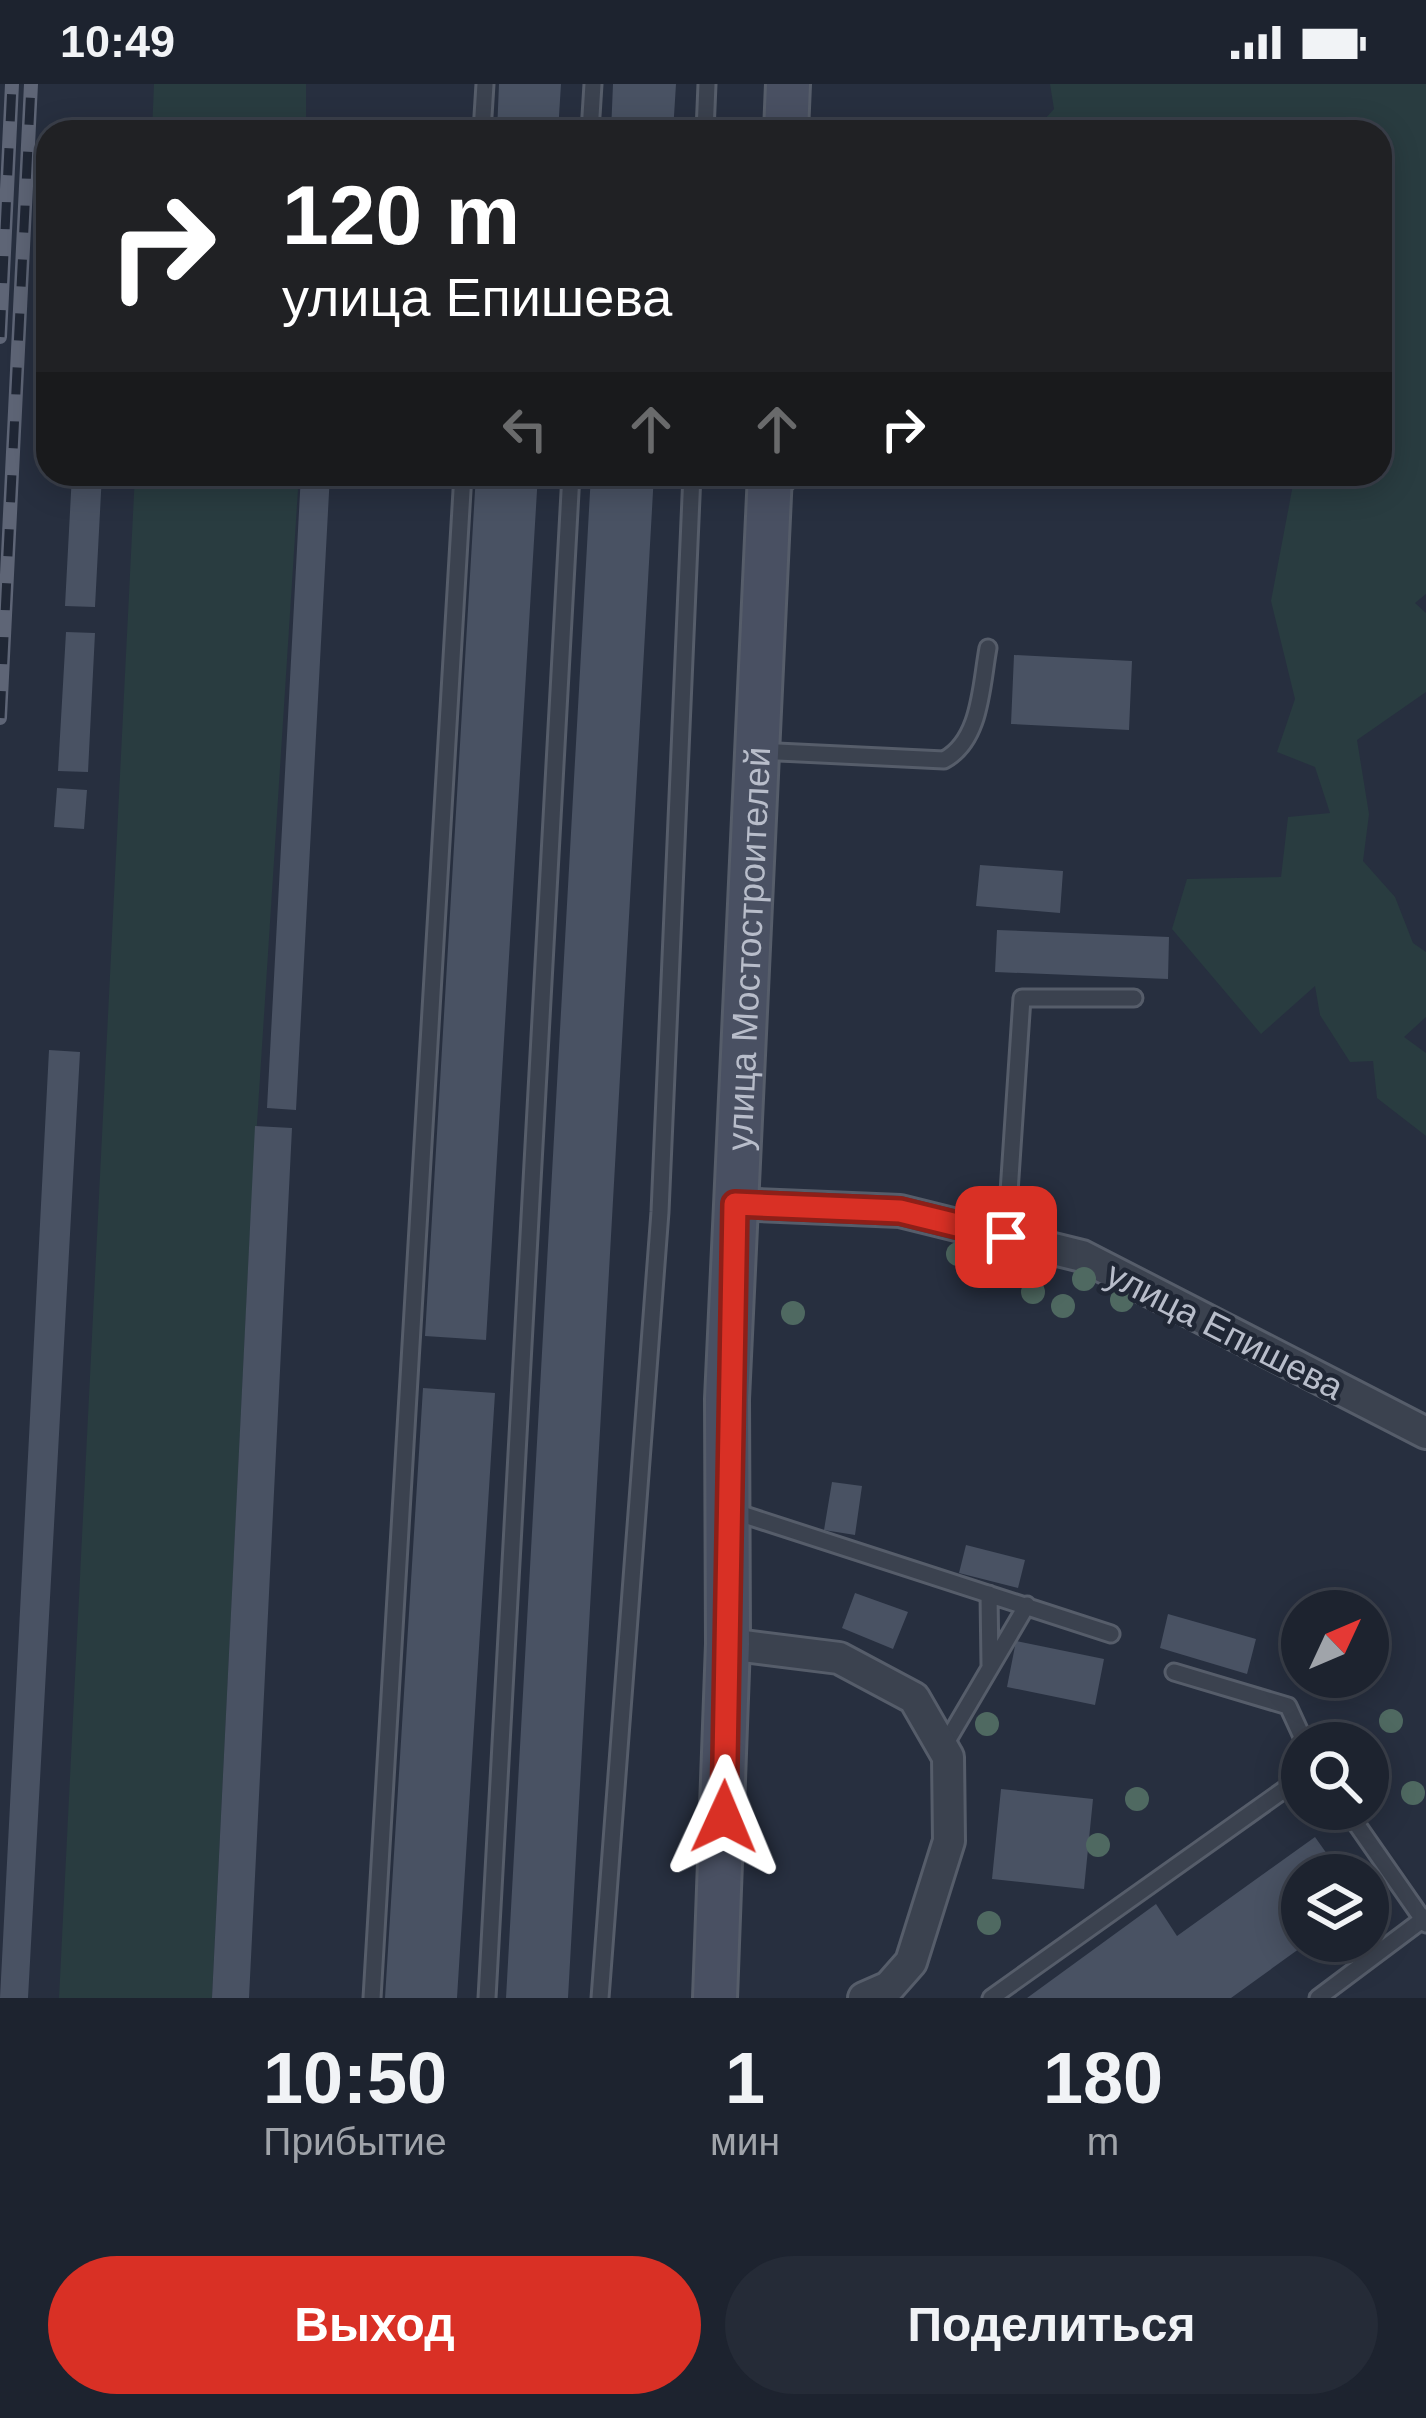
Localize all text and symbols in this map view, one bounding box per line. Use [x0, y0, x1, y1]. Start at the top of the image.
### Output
text: 10:49 [60, 16, 175, 67]
icon: right [84, 168, 240, 324]
text: 120 m [282, 168, 520, 262]
text: улица Епишева [282, 267, 672, 327]
icon: left [492, 396, 558, 462]
icon: ahead [618, 396, 684, 462]
icon: ahead [744, 396, 810, 462]
icon: right [870, 396, 936, 462]
street label: улица Мостостроителей [719, 746, 778, 1152]
pin [955, 1186, 1057, 1288]
icon: arrive [973, 1204, 1039, 1270]
street label: улица Епишева [1100, 1253, 1351, 1408]
north arrow [1281, 1590, 1389, 1698]
map controls [1281, 1590, 1389, 1962]
button: search [1281, 1722, 1389, 1830]
position arrow [661, 1754, 787, 1880]
button: layers [1281, 1854, 1389, 1962]
text: 10:50 [263, 2038, 447, 2118]
text: 1 [725, 2038, 765, 2118]
text: 180 [1043, 2038, 1163, 2118]
text: Прибытие [263, 2120, 447, 2163]
text: мин [710, 2120, 780, 2163]
text: m [1087, 2120, 1119, 2163]
button: Выход [48, 2256, 701, 2394]
button: Поделиться [725, 2256, 1378, 2394]

